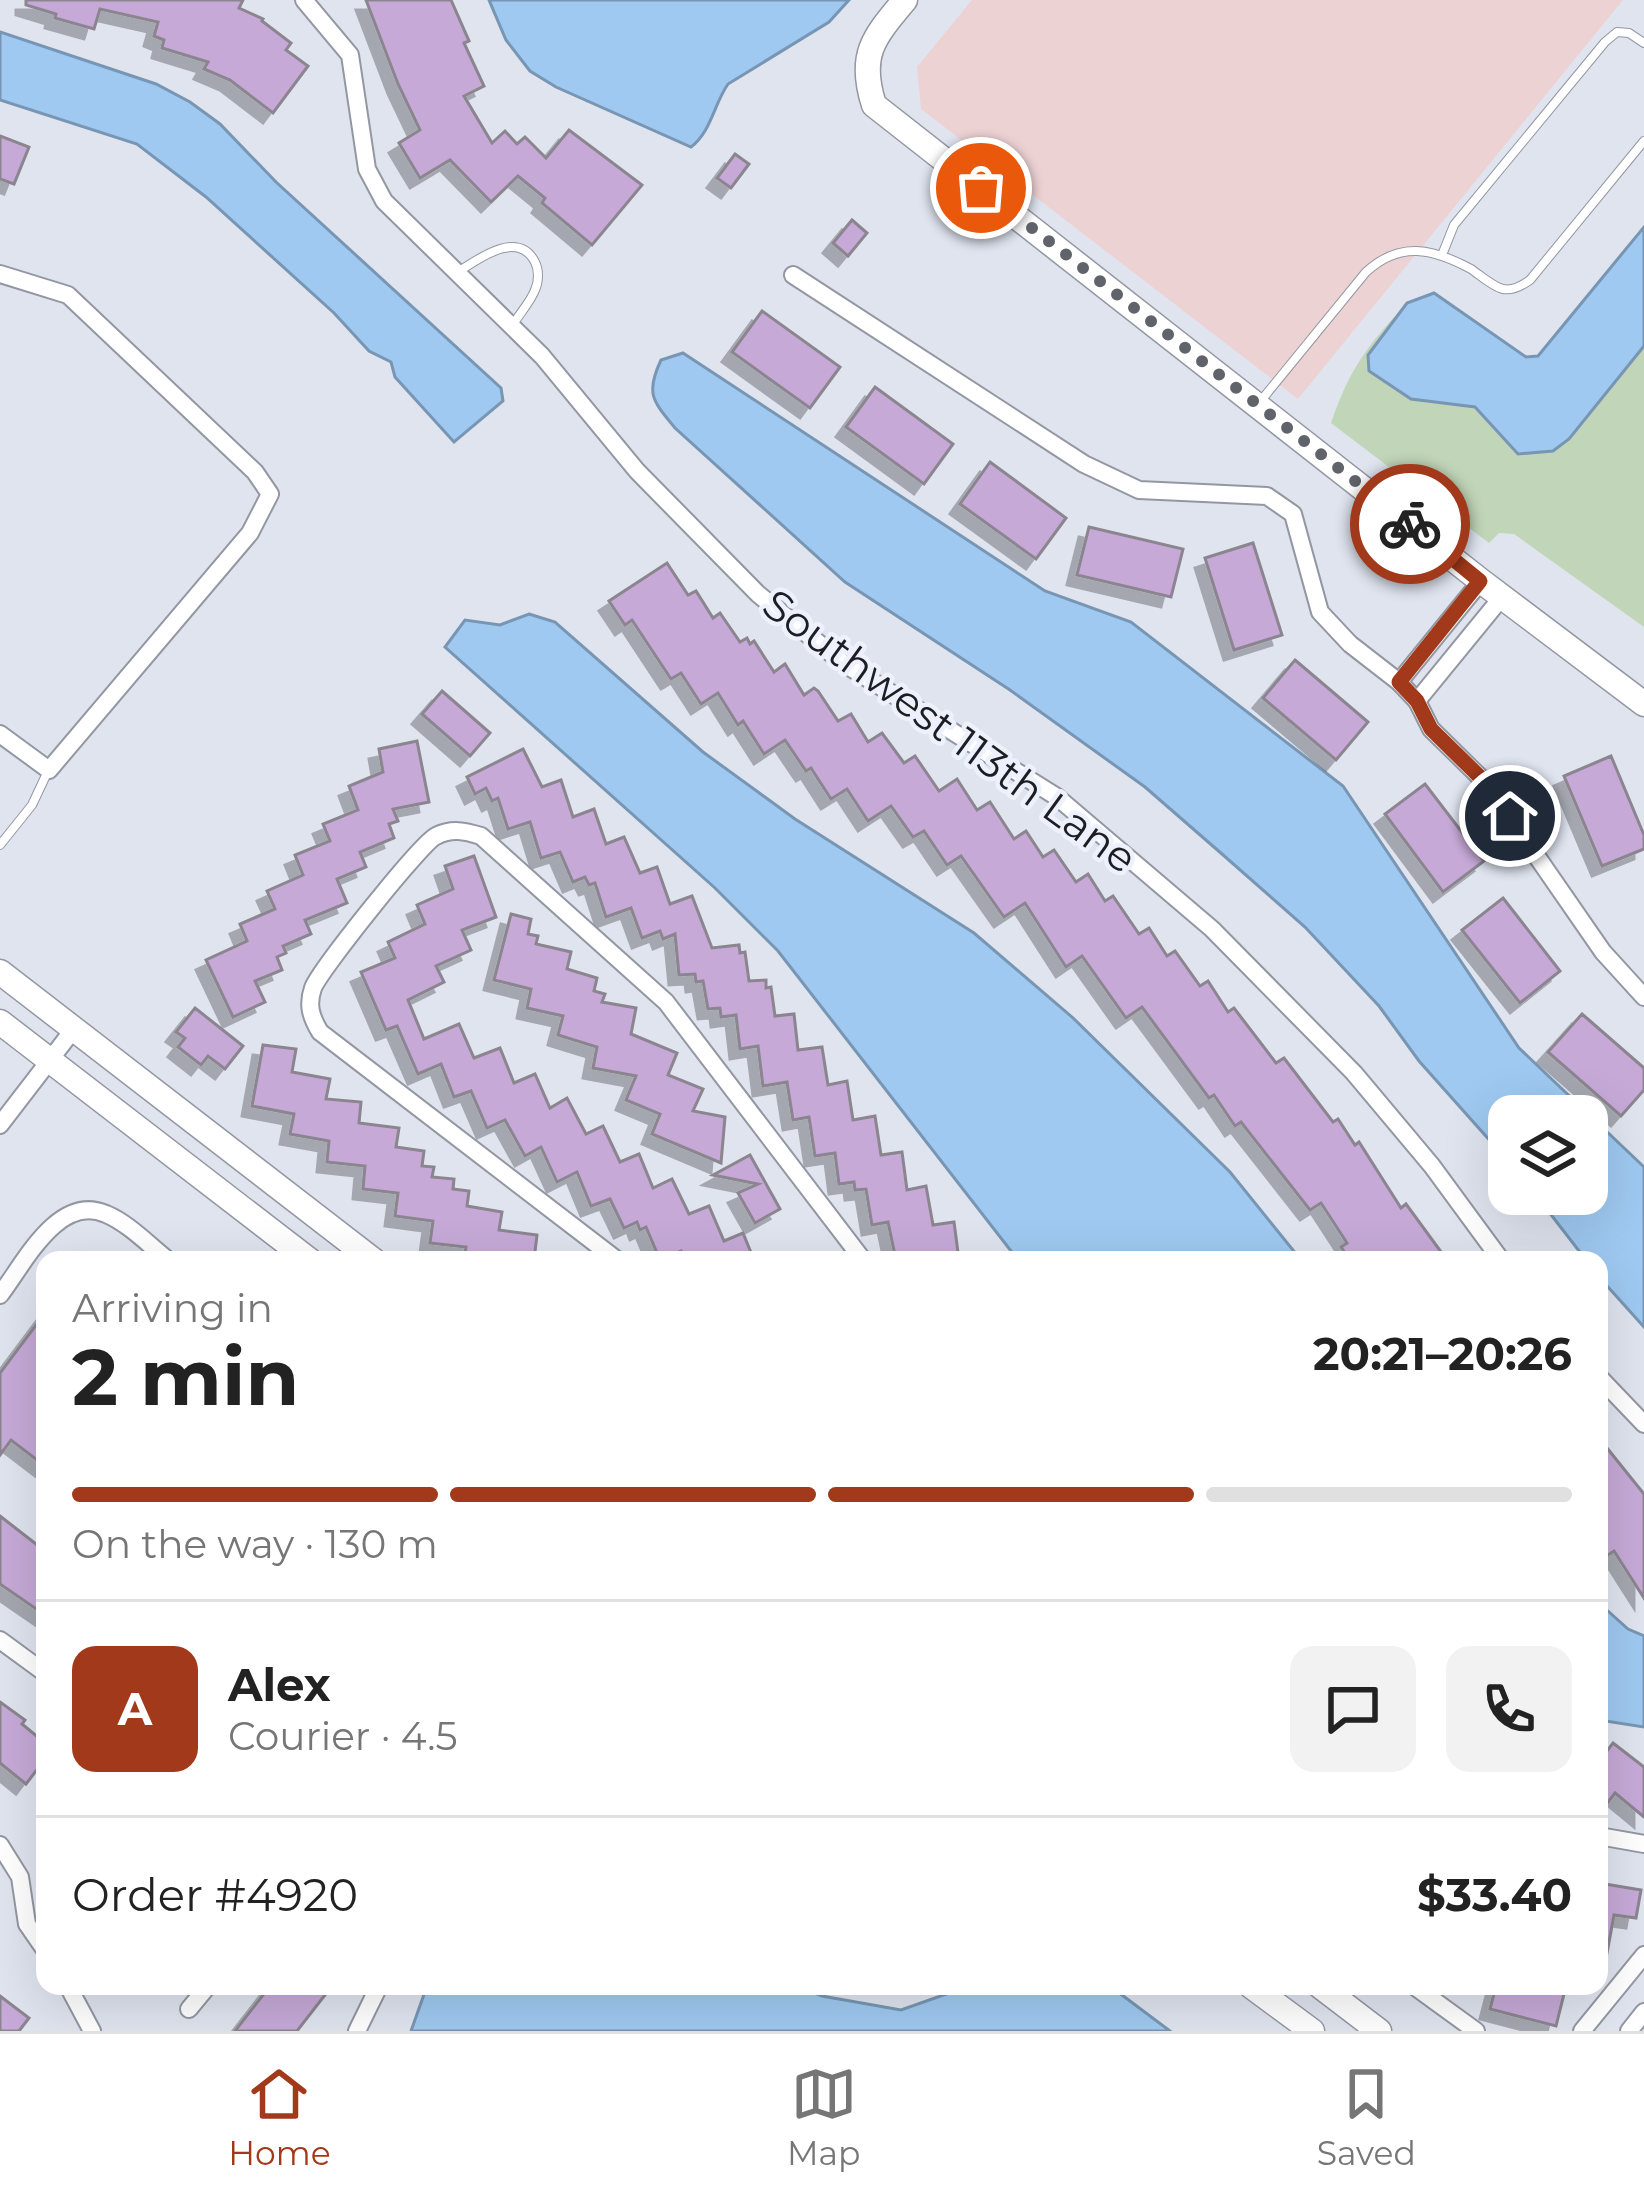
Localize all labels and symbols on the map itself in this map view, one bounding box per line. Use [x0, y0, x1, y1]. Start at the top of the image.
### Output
pin [930, 137, 1032, 239]
courier [1350, 464, 1470, 584]
street label: Southwest 113th Lane [753, 578, 1147, 884]
pin [1459, 765, 1561, 867]

